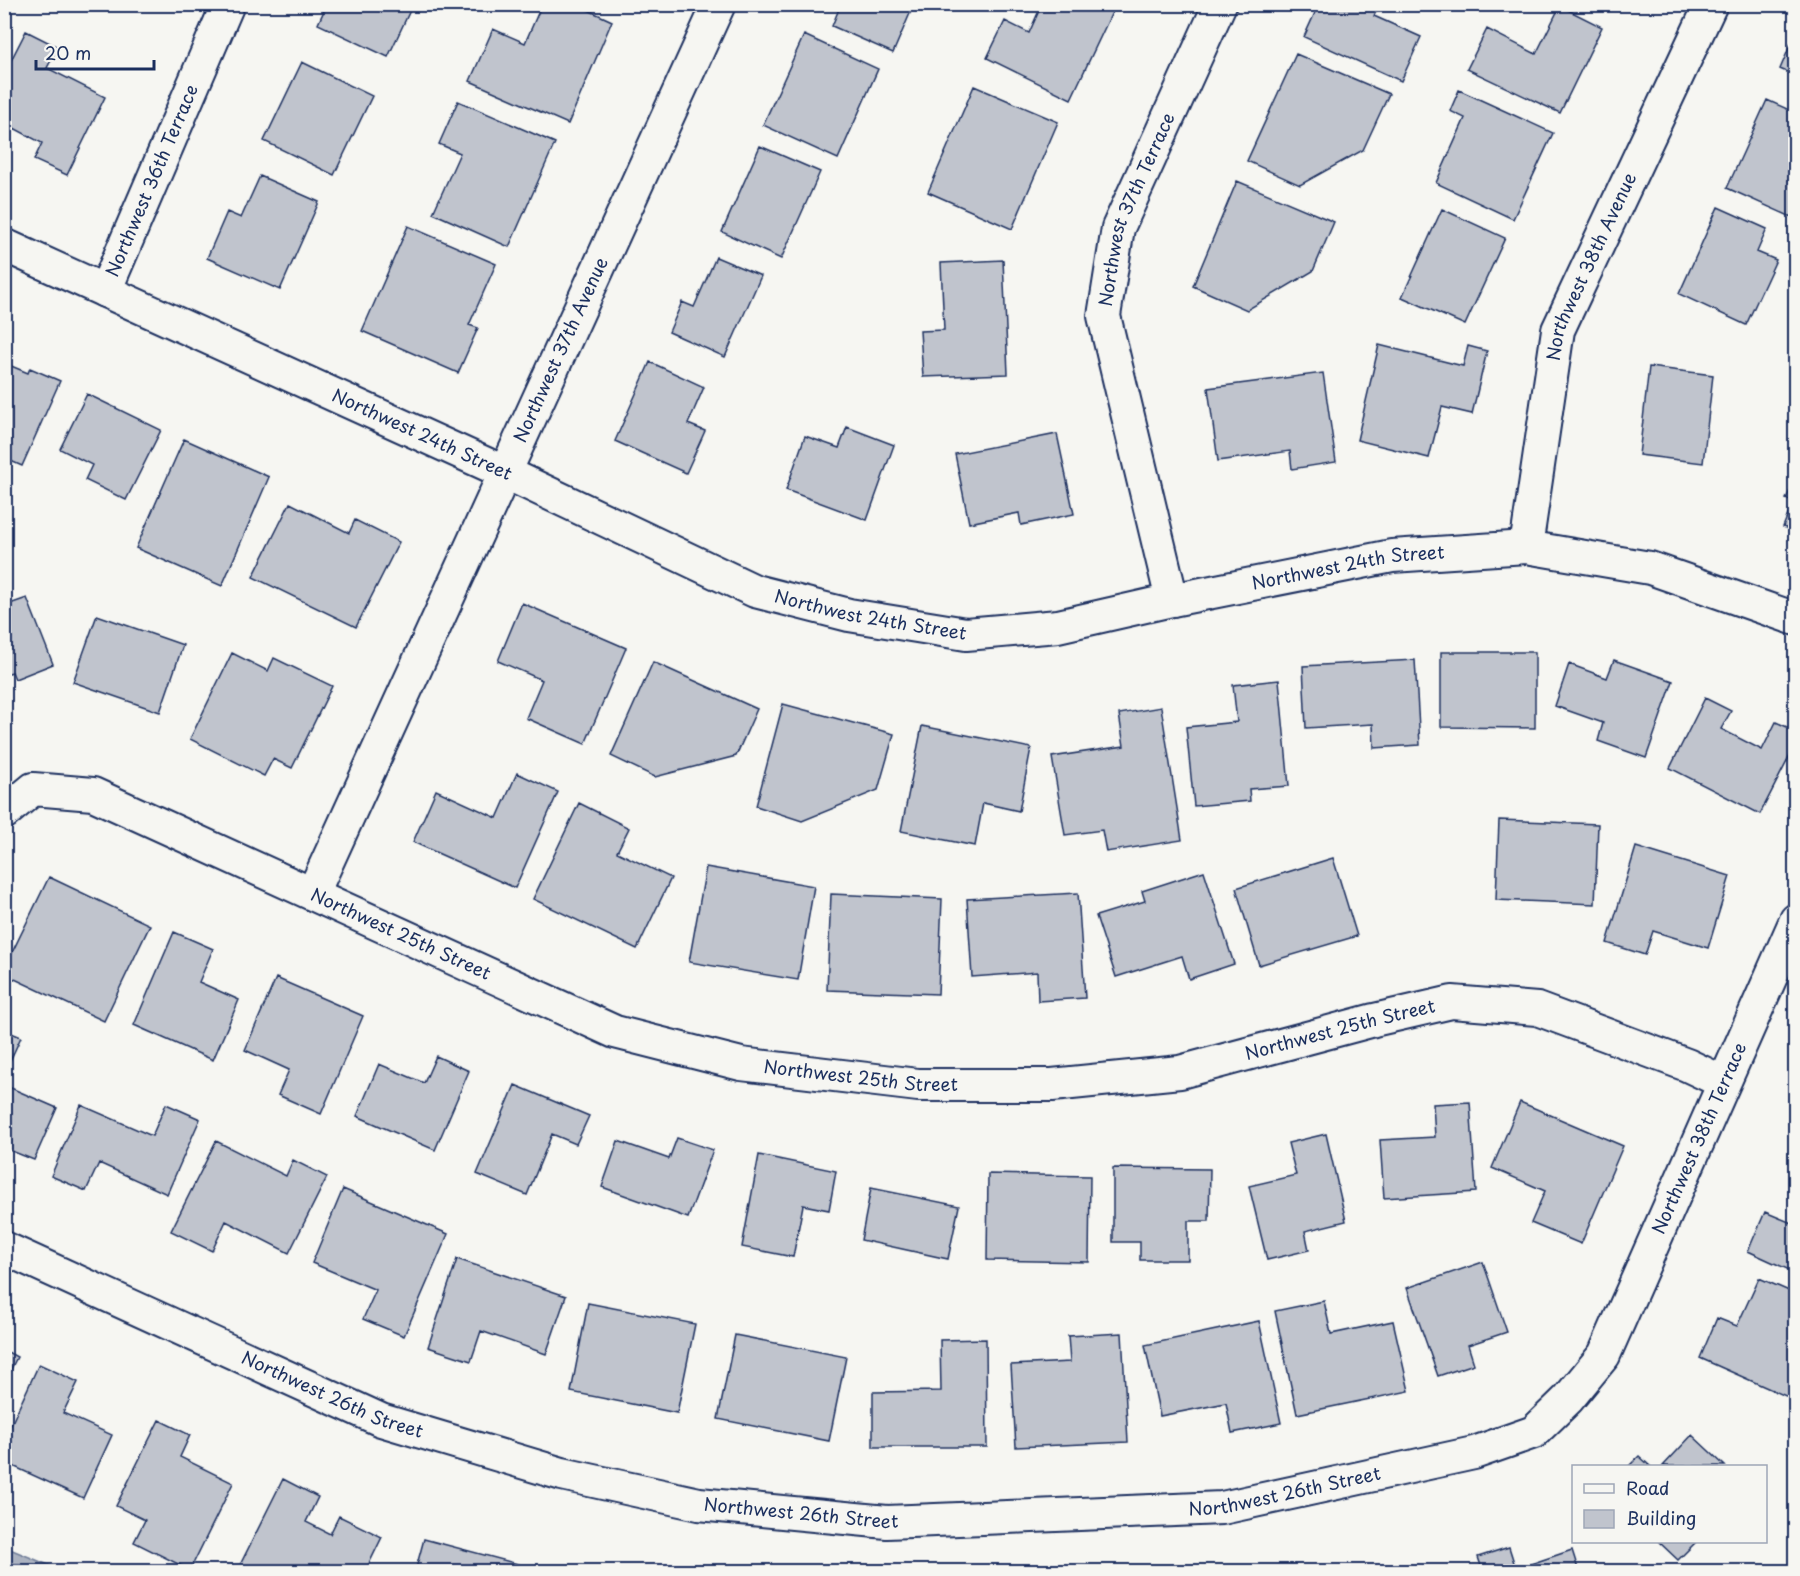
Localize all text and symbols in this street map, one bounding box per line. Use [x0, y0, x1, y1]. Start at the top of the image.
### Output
scale bar [36, 33, 154, 71]
text: 20 m [45, 39, 91, 66]
street label: Northwest 36th Terrace [98, 80, 204, 280]
street label: Northwest 37th Terrace [1091, 108, 1181, 308]
street label: Northwest 38th Avenue [1539, 167, 1642, 362]
street label: Northwest 37th Avenue [506, 252, 614, 446]
street label: Northwest 24th Street [328, 381, 517, 486]
street label: Northwest 24th Street [1249, 538, 1445, 596]
street label: Northwest 24th Street [772, 582, 969, 646]
street label: Northwest 25th Street [307, 880, 496, 986]
street label: Northwest 25th Street [1242, 991, 1437, 1066]
street label: Northwest 38th Terrace [1644, 1038, 1752, 1238]
street label: Northwest 25th Street [762, 1052, 958, 1097]
street label: Northwest 26th Street [238, 1343, 427, 1444]
street label: Northwest 26th Street [1188, 1459, 1383, 1521]
legend [1572, 1465, 1767, 1543]
text: Road [1626, 1474, 1670, 1501]
street label: Northwest 26th Street [703, 1490, 899, 1534]
text: Building [1626, 1504, 1696, 1531]

